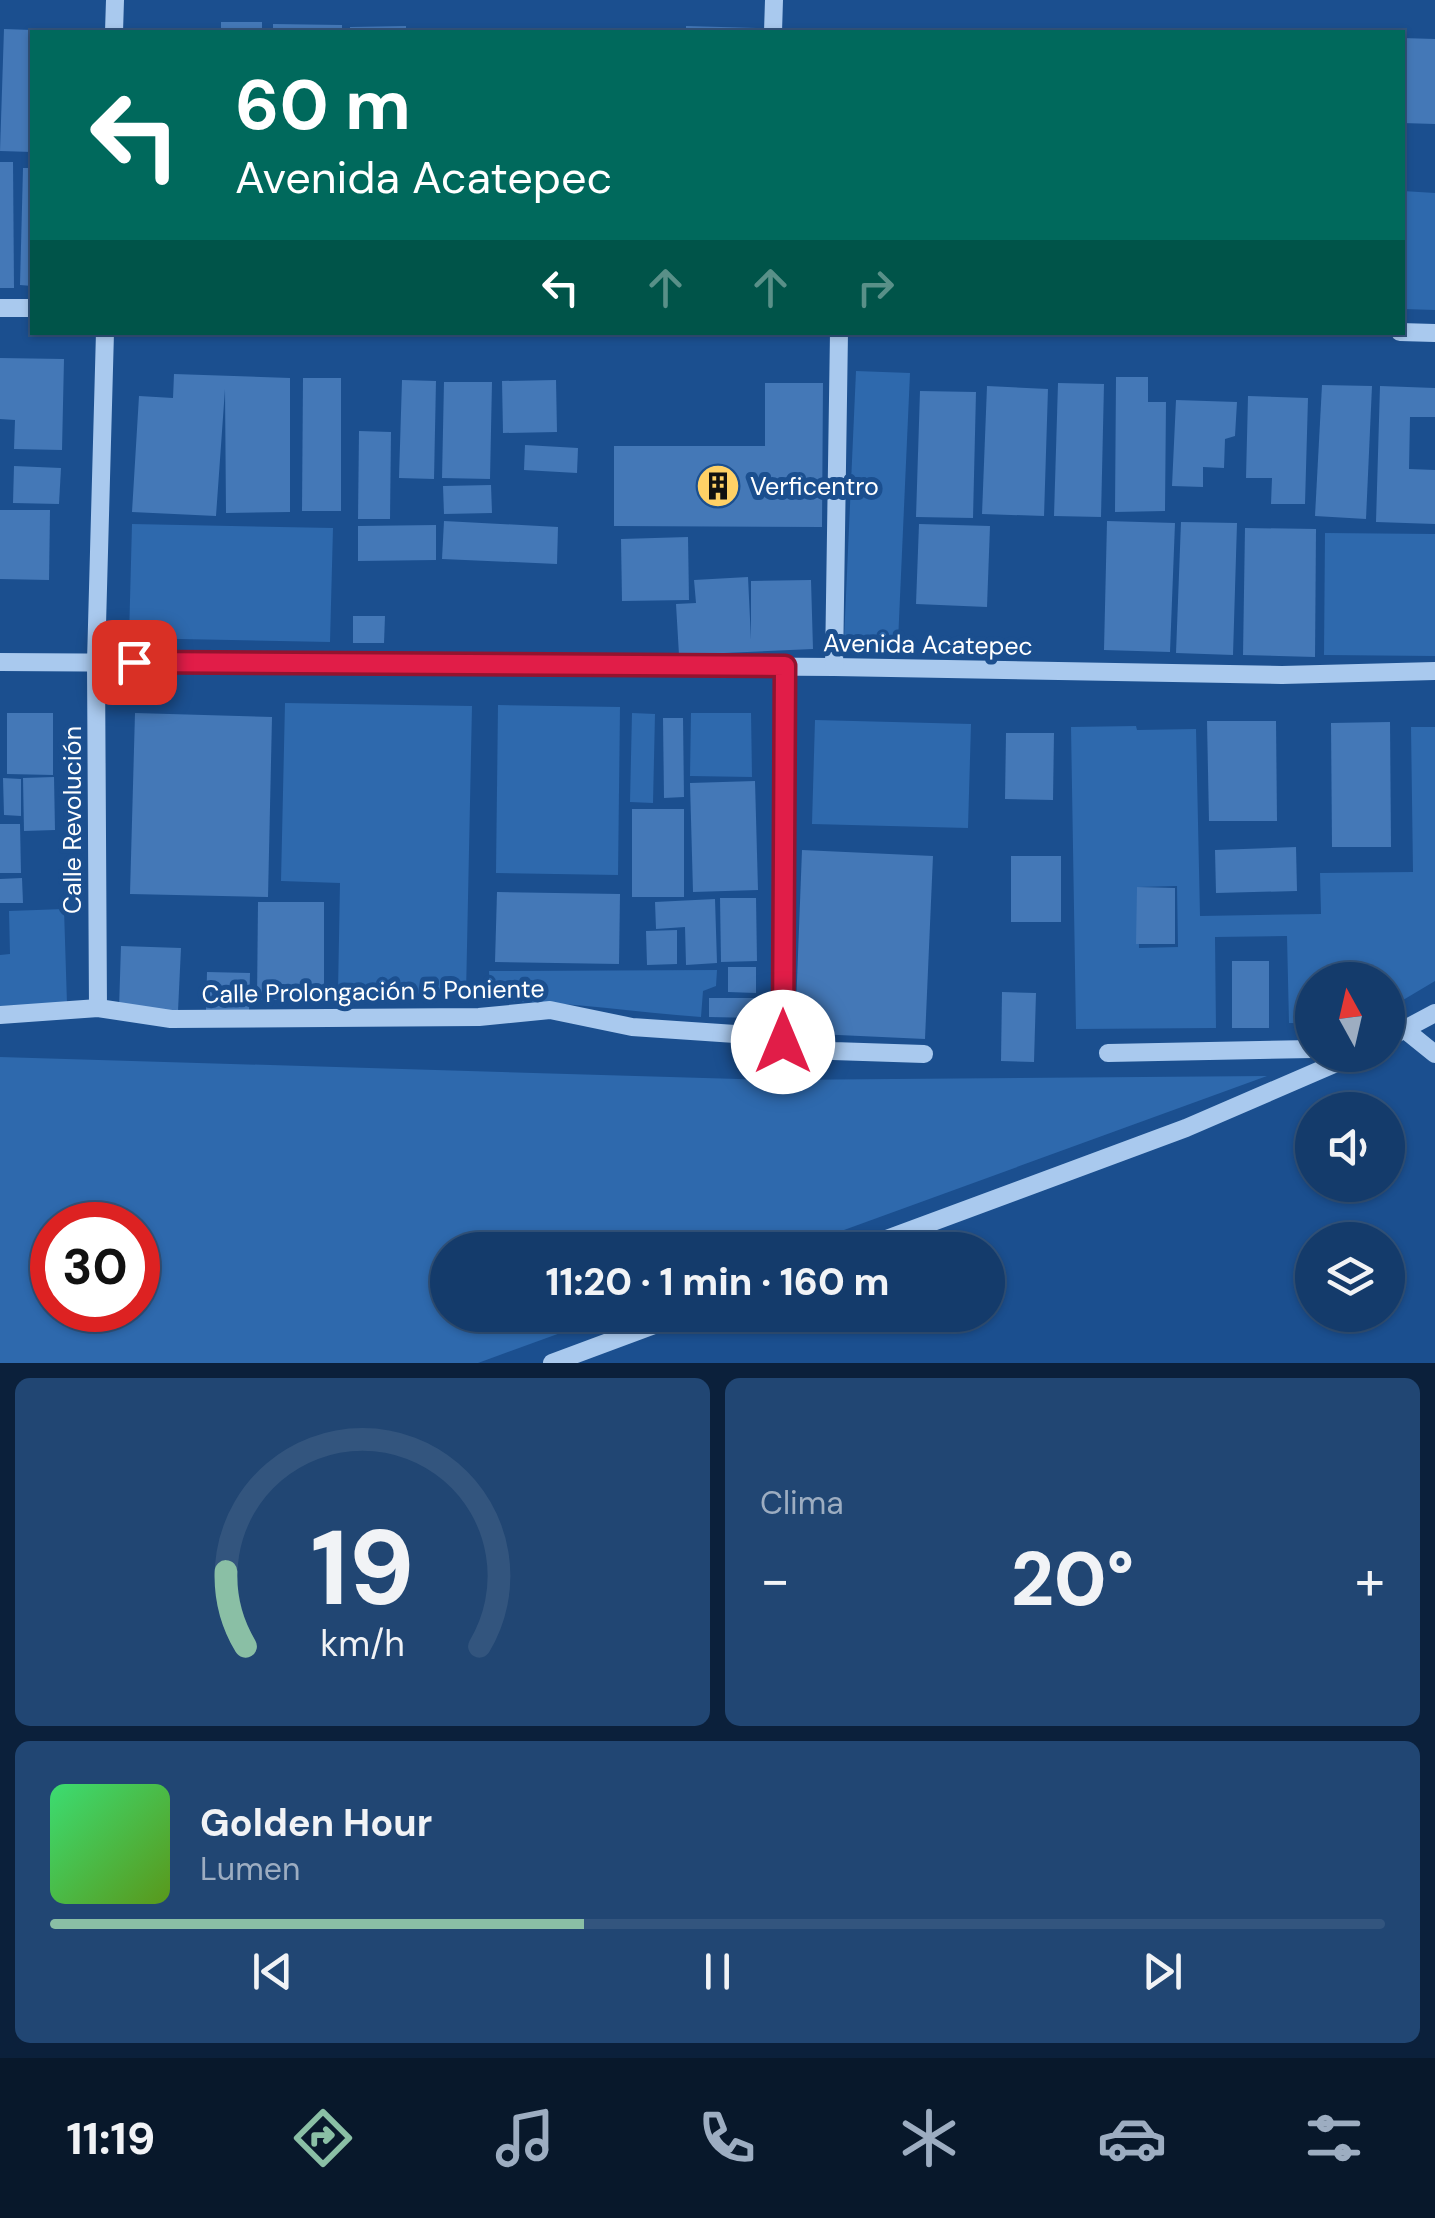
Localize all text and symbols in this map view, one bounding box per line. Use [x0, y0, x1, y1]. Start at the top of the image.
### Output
text: 60 m [235, 60, 411, 151]
icon: left [70, 70, 200, 200]
text: Avenida Acatepec [235, 148, 612, 207]
icon: left [533, 260, 588, 315]
icon: ahead [638, 260, 693, 315]
icon: ahead [743, 260, 798, 315]
icon: right [848, 260, 903, 315]
building icon: Verficentro [695, 463, 741, 509]
place label: Verficentro [750, 470, 879, 503]
pin [92, 620, 177, 705]
street label: Avenida Acatepec [823, 626, 1033, 663]
icon: arrive [107, 635, 162, 690]
street label: Calle Revolución [56, 726, 89, 914]
north arrow [1295, 962, 1405, 1072]
map controls [1295, 962, 1405, 1332]
street label: Calle Prolongación 5 Poniente [201, 972, 545, 1011]
position arrow [731, 990, 835, 1094]
button: sound [1295, 1092, 1405, 1202]
speed limit sign: 30 [30, 1202, 160, 1332]
button: layers [1295, 1222, 1405, 1332]
text: 11:20 · 1 min · 160 m [545, 1257, 890, 1307]
text: Clima [760, 1482, 844, 1524]
text: 19 [311, 1501, 414, 1636]
text: 20° [1011, 1531, 1134, 1628]
text: − [760, 1544, 790, 1616]
text: + [1355, 1544, 1385, 1616]
text: km/h [320, 1621, 405, 1667]
text: Golden Hour [200, 1798, 432, 1848]
text: Lumen [200, 1848, 300, 1890]
icon: previous [245, 1944, 300, 1999]
icon: pause [690, 1944, 745, 1999]
icon: next [1135, 1944, 1190, 1999]
icon: directions [288, 2103, 358, 2173]
icon: music [490, 2103, 560, 2173]
icon: phone [692, 2103, 762, 2173]
icon: climate [894, 2103, 964, 2173]
icon: car [1097, 2103, 1167, 2173]
icon: filters [1299, 2103, 1369, 2173]
text: 11:19 [66, 2109, 155, 2168]

